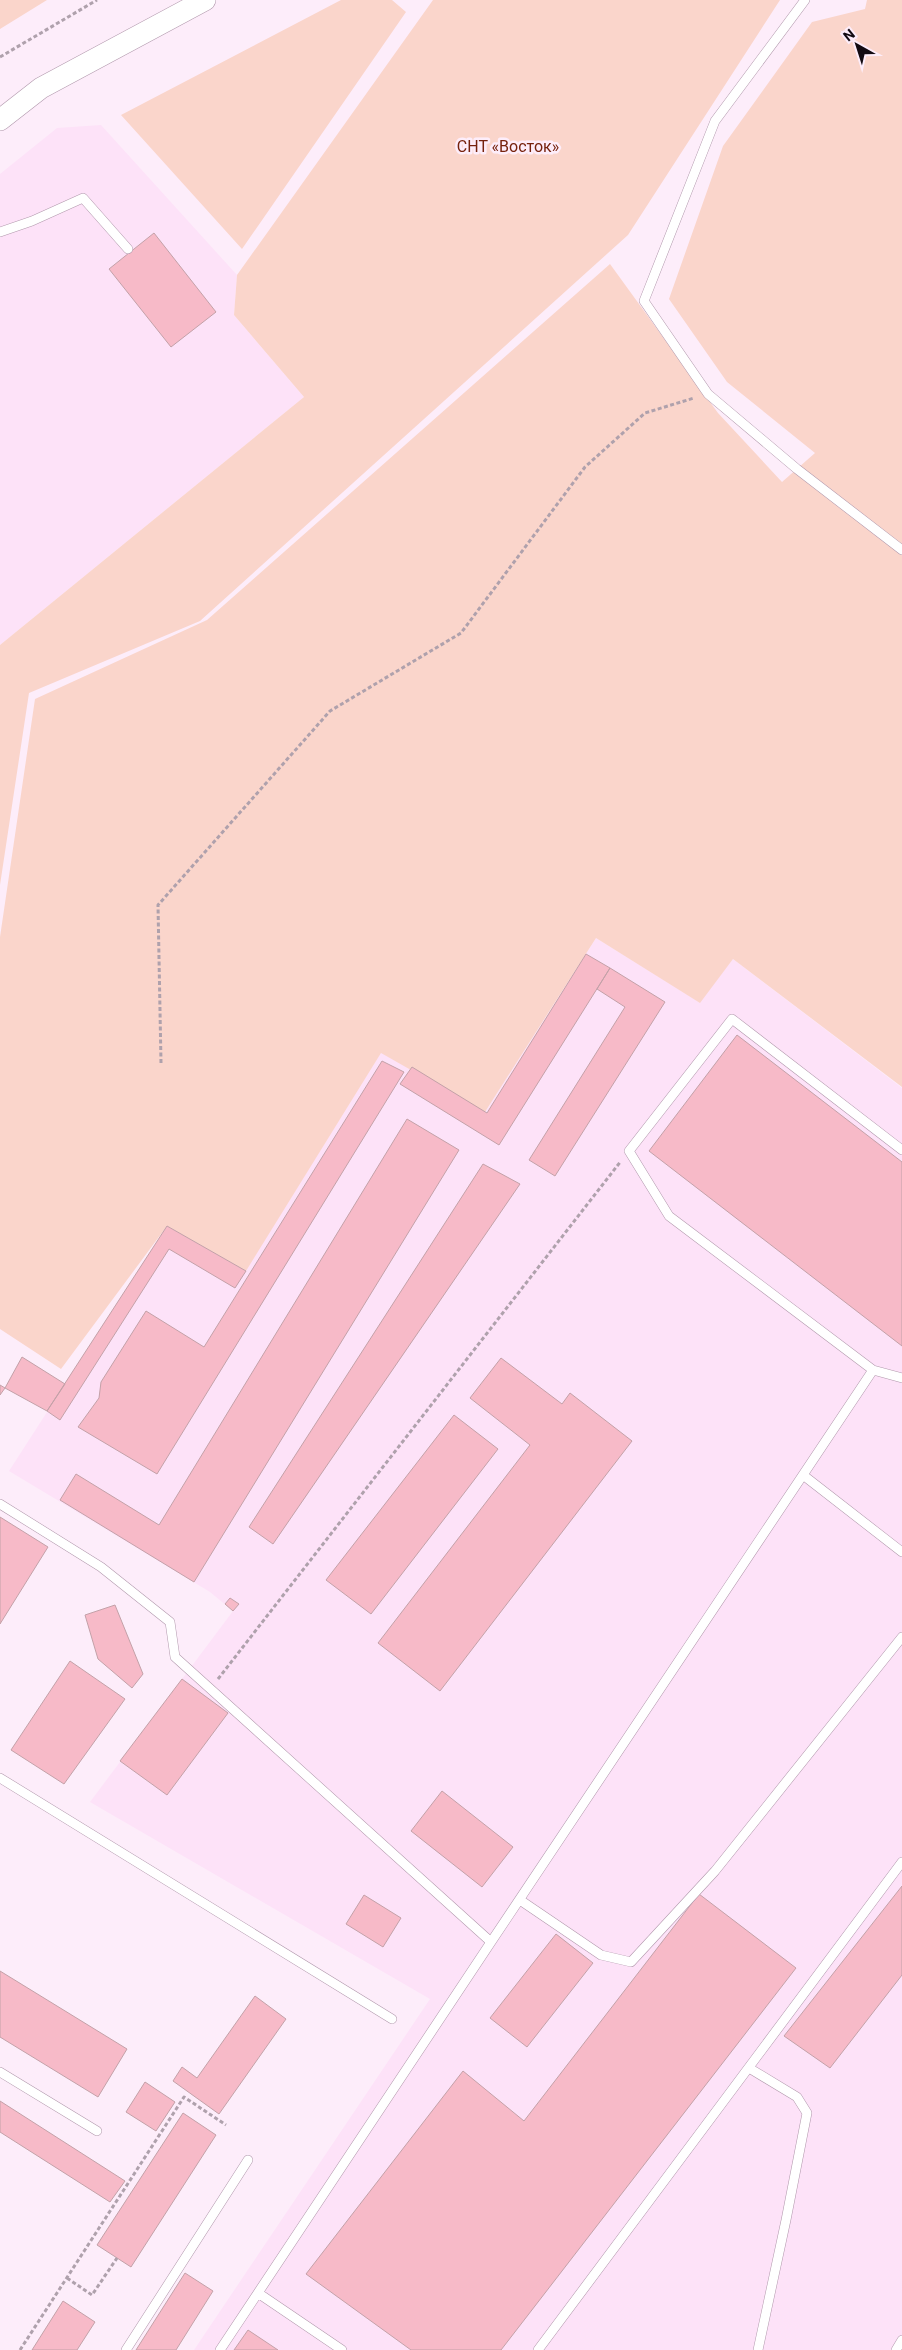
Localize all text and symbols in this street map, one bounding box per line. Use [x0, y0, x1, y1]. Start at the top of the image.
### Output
north arrow [832, 20, 882, 70]
text: N [840, 26, 858, 44]
park label: СНТ «Восток» [457, 137, 559, 156]

